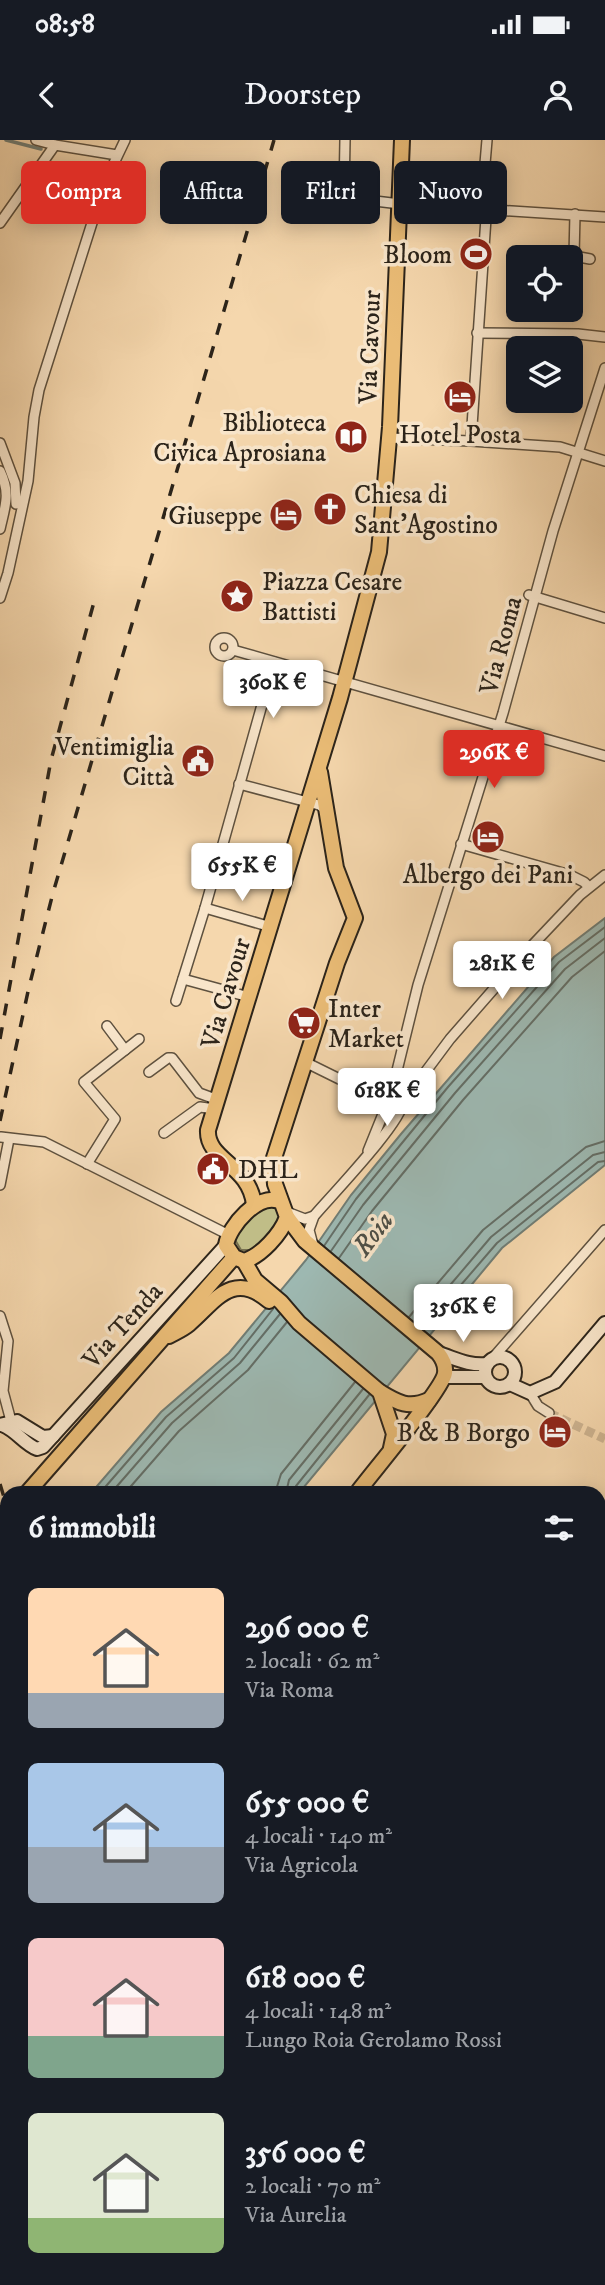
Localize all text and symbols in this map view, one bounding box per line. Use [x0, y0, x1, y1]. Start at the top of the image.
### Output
text: 08:58 [35, 8, 95, 41]
text: Doorstep [244, 75, 361, 115]
icon: back [28, 76, 66, 114]
icon: person [539, 76, 577, 114]
chip: Compra [21, 161, 146, 224]
chip: Affitta [160, 161, 267, 224]
chip: Filtri [281, 161, 380, 224]
chip: Nuovo [394, 161, 507, 224]
sports icon: Bloom [457, 235, 495, 273]
place label: Bloom [383, 239, 452, 272]
map controls [506, 245, 583, 413]
button: locate [506, 245, 583, 322]
street label: Via Cavour [352, 289, 389, 406]
button: layers [506, 336, 583, 413]
hotel icon: Hotel Posta [441, 378, 479, 416]
place label: Biblioteca Civica Aprosiana [153, 407, 326, 470]
library icon: Biblioteca Civica Aprosiana [332, 418, 370, 456]
place label: Hotel Posta [399, 419, 521, 452]
place label: Chiesa di Sant'Agostino [354, 479, 498, 542]
church icon: Chiesa di Sant'Agostino [311, 490, 349, 528]
hotel icon: Giuseppe [267, 496, 305, 534]
place label: Giuseppe [168, 500, 262, 533]
place label: Piazza Cesare Battisti [262, 566, 402, 629]
place icon: Piazza Cesare Battisti [218, 577, 256, 615]
street label: Via Roma [472, 593, 530, 699]
pin: 360K € [216, 660, 330, 720]
text: 360K € [239, 668, 307, 697]
pin: 296K € [437, 730, 551, 790]
place label: Ventimiglia Città [54, 731, 174, 794]
text: 296K € [459, 738, 529, 767]
public building icon: Ventimiglia Città [179, 742, 217, 780]
hotel icon: Albergo dei Pani [469, 818, 507, 856]
pin: 655K € [185, 844, 299, 903]
text: 655K € [207, 851, 277, 880]
place label: Albergo dei Pani [403, 859, 573, 892]
street label: Via Cavour [194, 934, 259, 1054]
pin: 281K € [445, 942, 559, 1001]
text: 281K € [469, 949, 535, 978]
place label: Inter Market [328, 993, 404, 1056]
supermarket icon: Inter Market [285, 1004, 323, 1042]
pin: 618K € [330, 1068, 444, 1128]
text: 618K € [354, 1076, 420, 1105]
public building icon: DHL [194, 1150, 232, 1188]
place label: DHL [238, 1154, 298, 1187]
water label: Roia [344, 1204, 402, 1264]
street label: Via Tenda [75, 1276, 170, 1377]
pin: 356K € [406, 1284, 520, 1344]
text: 356K € [430, 1292, 496, 1321]
hotel icon: B & B Borgo [536, 1413, 574, 1451]
place label: B & B Borgo [396, 1417, 530, 1450]
icon: filters [540, 1509, 578, 1547]
text: 6 immobili [28, 1510, 156, 1547]
text: 296 000 € [245, 1610, 369, 1647]
icon: home [84, 1616, 168, 1700]
text: 2 locali · 62 m² [245, 1647, 379, 1676]
text: Via Roma [245, 1676, 333, 1705]
text: 655 000 € [245, 1785, 369, 1822]
icon: home [84, 1791, 168, 1875]
text: 4 locali · 140 m² [245, 1822, 392, 1851]
text: Via Agricola [245, 1851, 358, 1880]
text: 618 000 € [245, 1960, 365, 1997]
icon: home [84, 1966, 168, 2050]
text: 4 locali · 148 m² [245, 1997, 391, 2026]
text: Lungo Roia Gerolamo Rossi [245, 2026, 502, 2055]
text: 356 000 € [245, 2135, 366, 2172]
icon: home [84, 2141, 168, 2225]
text: 2 locali · 70 m² [245, 2172, 381, 2201]
text: Via Aurelia [245, 2201, 346, 2230]

